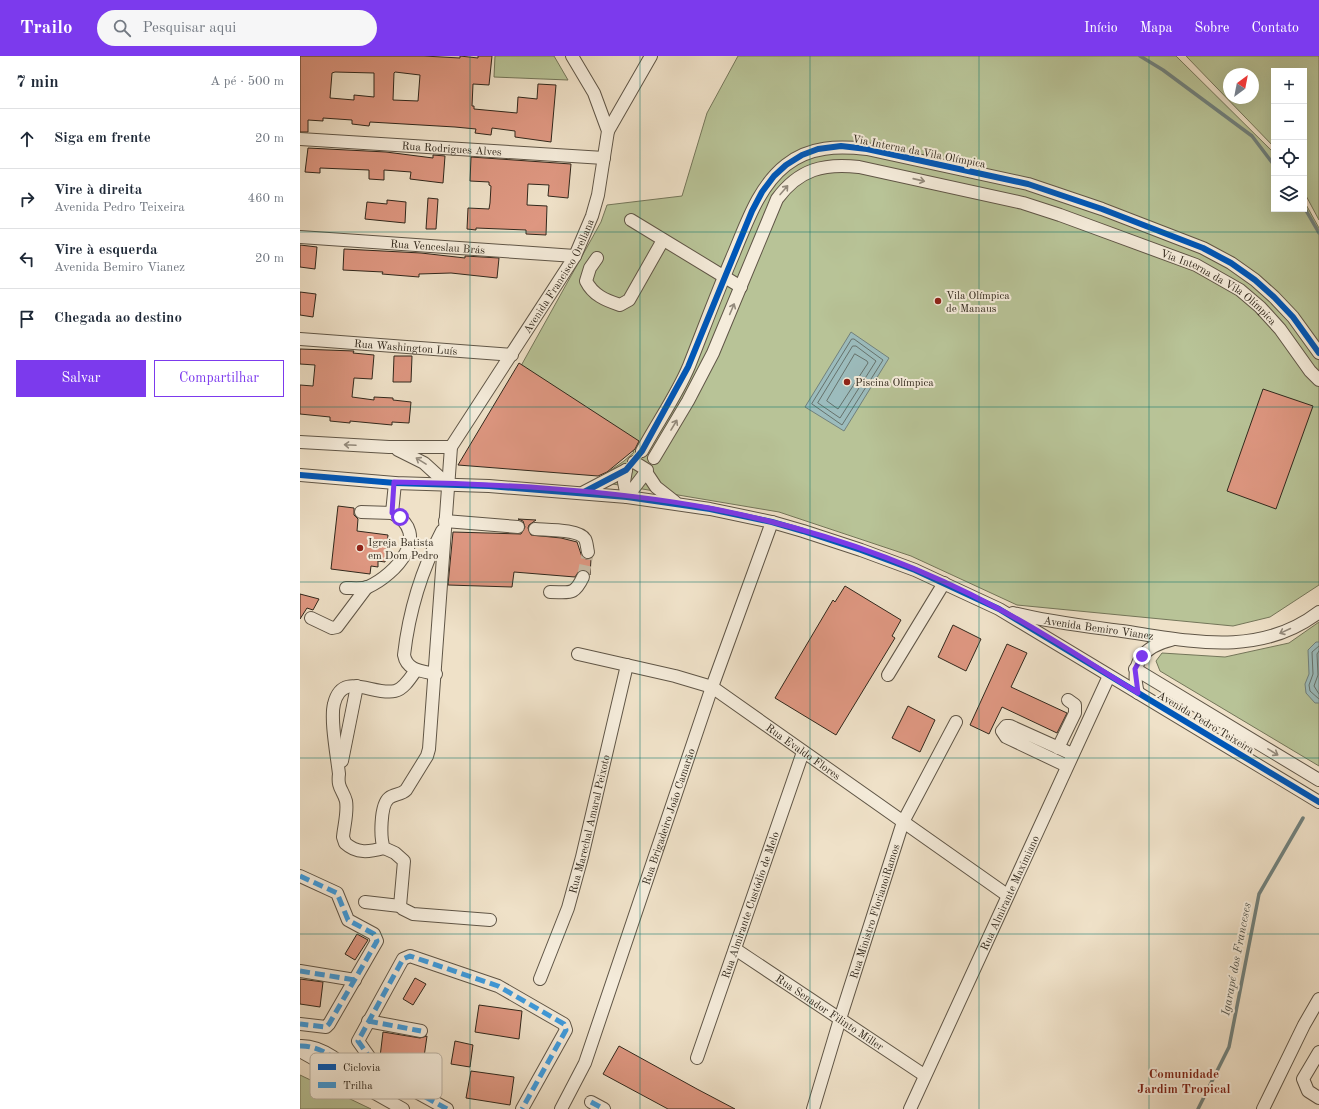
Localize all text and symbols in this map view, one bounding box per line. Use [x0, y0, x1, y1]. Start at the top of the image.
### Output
search box [97, 10, 377, 46]
icon: search [111, 17, 133, 39]
text: Trailo [20, 19, 73, 38]
text: Pesquisar aqui [143, 21, 236, 36]
text: Início [1084, 21, 1118, 35]
text: Mapa [1140, 21, 1172, 35]
text: Sobre [1194, 21, 1229, 35]
text: Contato [1251, 21, 1299, 35]
north arrow [1223, 68, 1259, 104]
map controls [1271, 68, 1307, 212]
button: + [1271, 68, 1307, 104]
text: 7 min [16, 74, 59, 91]
text: A pé · 500 m [210, 75, 284, 88]
button: − [1271, 104, 1307, 140]
icon: ahead [16, 128, 38, 150]
text: Siga em frente [54, 131, 151, 146]
text: 20 m [255, 132, 284, 145]
street label: Via Interna da Vila Olímpica [851, 134, 987, 171]
button: locate [1271, 140, 1307, 176]
street label: Rua Rodrigues Alves [401, 141, 502, 159]
one-way arrow [912, 176, 925, 184]
button: layers [1271, 176, 1307, 212]
text: Vire à direita [54, 183, 142, 198]
one-way arrow [780, 185, 789, 196]
icon: right [16, 188, 38, 210]
text: 460 m [247, 192, 284, 205]
text: Avenida Pedro Teixeira [54, 201, 185, 214]
street label: Avenida Francisco Orellana [522, 217, 597, 336]
street label: Rua Venceslau Brás [390, 239, 486, 257]
text: Vire à esquerda [54, 243, 158, 258]
icon: left [16, 248, 38, 270]
street label: Via Interna da Vila Olímpica [1159, 248, 1278, 328]
text: 20 m [255, 252, 284, 265]
text: Avenida Bemiro Vianez [54, 261, 185, 274]
place label: Vila Olímpica de Manaus [946, 291, 1010, 315]
marker: Vila Olímpica de Manaus [933, 296, 943, 306]
one-way arrow [729, 303, 736, 315]
icon: arrive [16, 308, 38, 330]
text: Chegada ao destino [54, 311, 182, 326]
street label: Rua Washington Luís [353, 339, 458, 358]
button: Salvar [16, 360, 146, 397]
button: Compartilhar [154, 360, 284, 397]
marker: Piscina Olímpica [842, 377, 852, 387]
place label: Piscina Olímpica [855, 378, 934, 389]
one-way arrow [670, 419, 678, 431]
one-way arrow [344, 442, 357, 449]
one-way arrow [416, 457, 427, 465]
route start [391, 508, 409, 526]
place label: Igreja Batista em Dom Pedro [368, 538, 438, 562]
marker: Igreja Batista em Dom Pedro [355, 543, 365, 553]
street label: Avenida Bemiro Vianez [1043, 616, 1154, 643]
one-way arrow [1279, 628, 1291, 635]
route end [1133, 647, 1151, 665]
street label: Avenida Pedro Teixeira [1155, 690, 1256, 757]
street label: Rua Evaldo Flores [763, 723, 842, 783]
street label: Rua Brigadeiro João Camarão [641, 747, 698, 887]
one-way arrow [1267, 749, 1279, 757]
street label: Rua Marechal Amaral Peixoto [568, 754, 613, 895]
street label: Rua Almirante Custódio de Melo [721, 831, 782, 980]
street label: Rua Almirante Maximiano [980, 834, 1042, 953]
street label: Rua Ministro FlorianoiRamos [849, 843, 903, 980]
water label: Igarapé dos Franceses [1220, 901, 1254, 1018]
street label: Rua Senador Filinto Miller [773, 974, 885, 1054]
legend [310, 1053, 442, 1099]
text: Ciclovia [343, 1063, 381, 1074]
district label: Comunidade Jardim Tropical [1137, 1068, 1231, 1096]
text: Trilha [343, 1081, 373, 1092]

